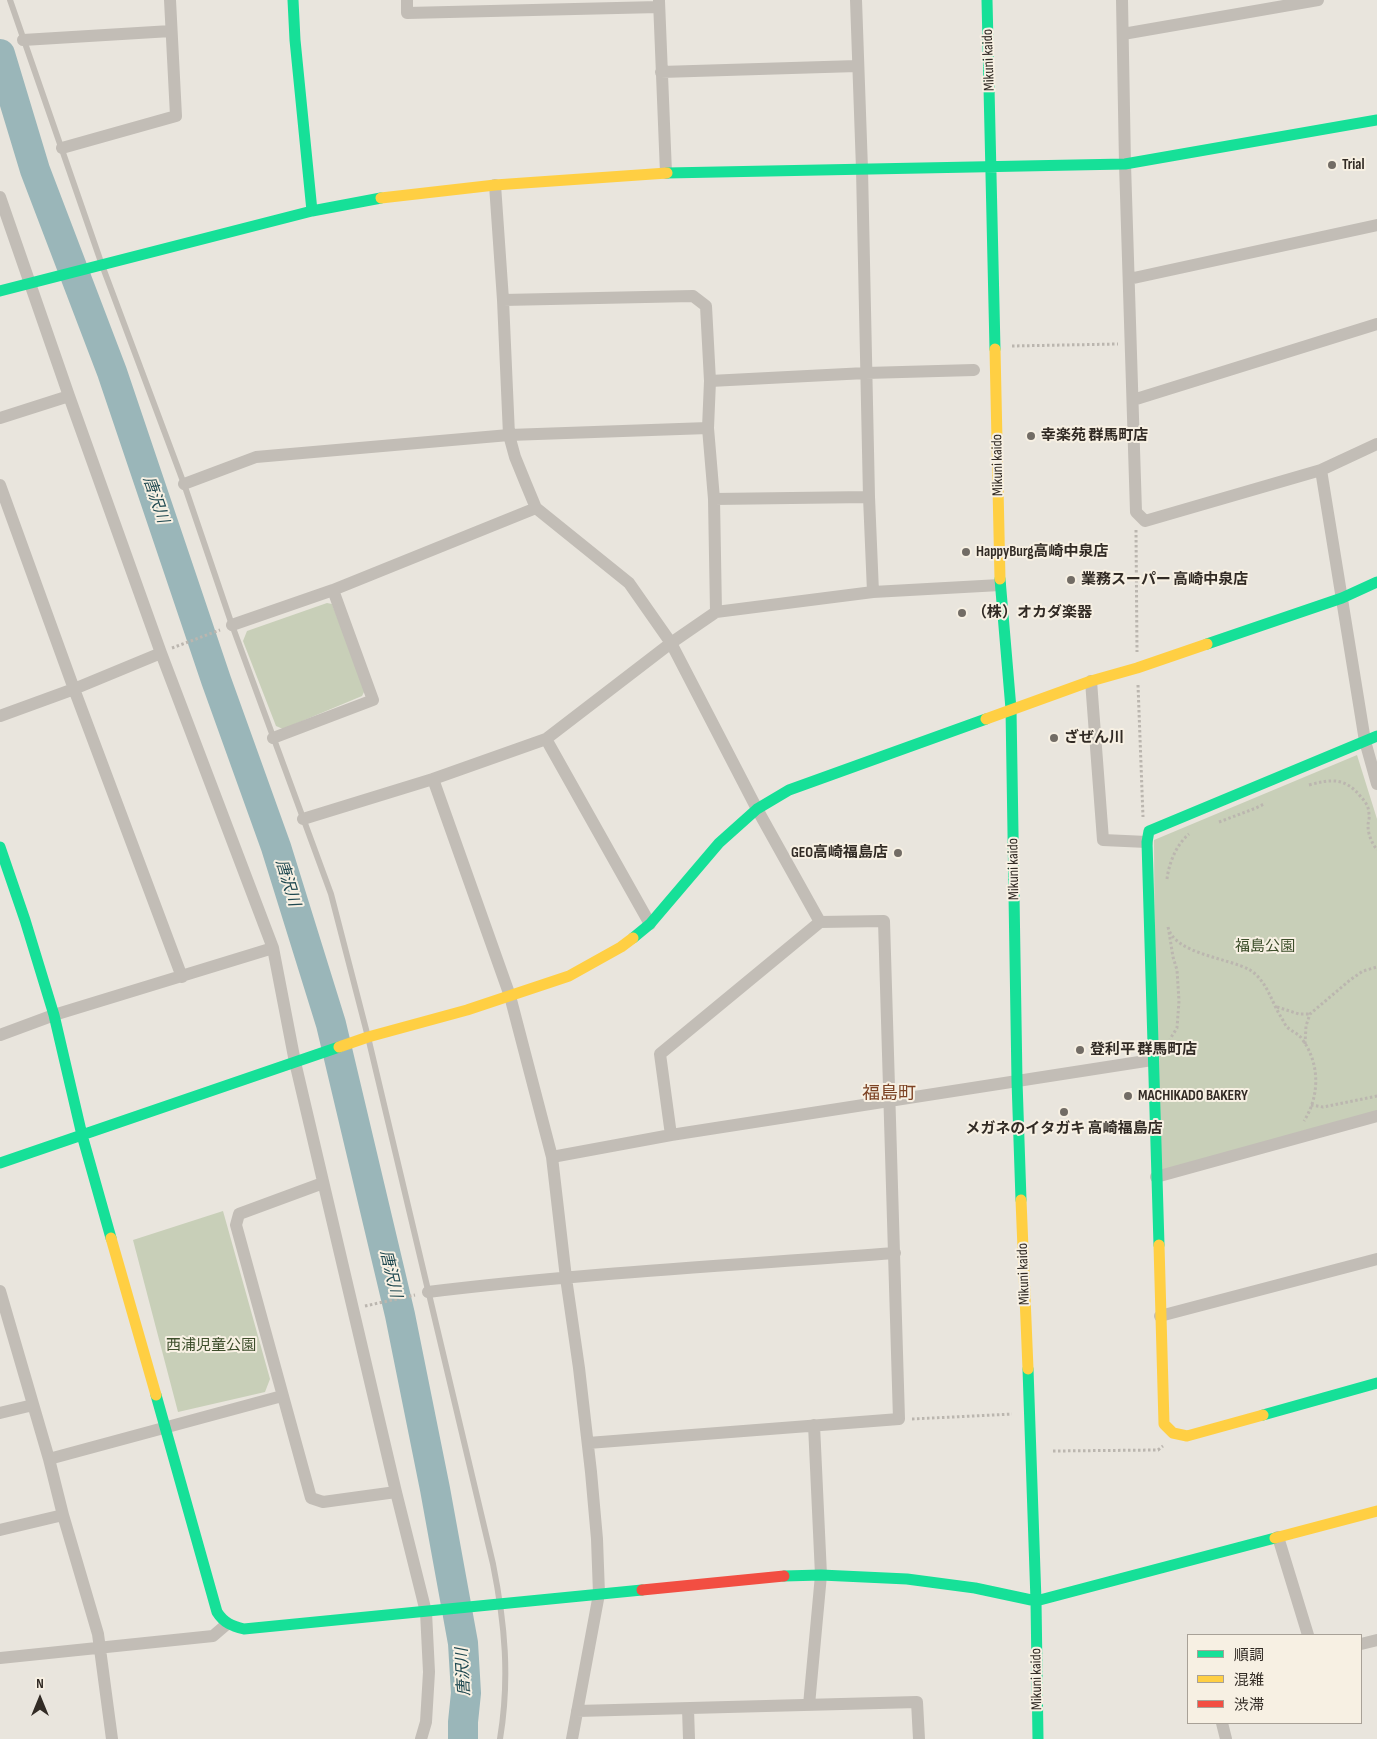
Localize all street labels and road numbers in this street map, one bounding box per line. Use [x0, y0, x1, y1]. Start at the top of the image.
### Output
street label: Mikuni kaido [979, 29, 999, 91]
street label: Mikuni kaido [988, 434, 1008, 496]
street label: Mikuni kaido [1004, 838, 1024, 900]
street label: Mikuni kaido [1014, 1243, 1034, 1305]
street label: Mikuni kaido [1027, 1648, 1047, 1710]

